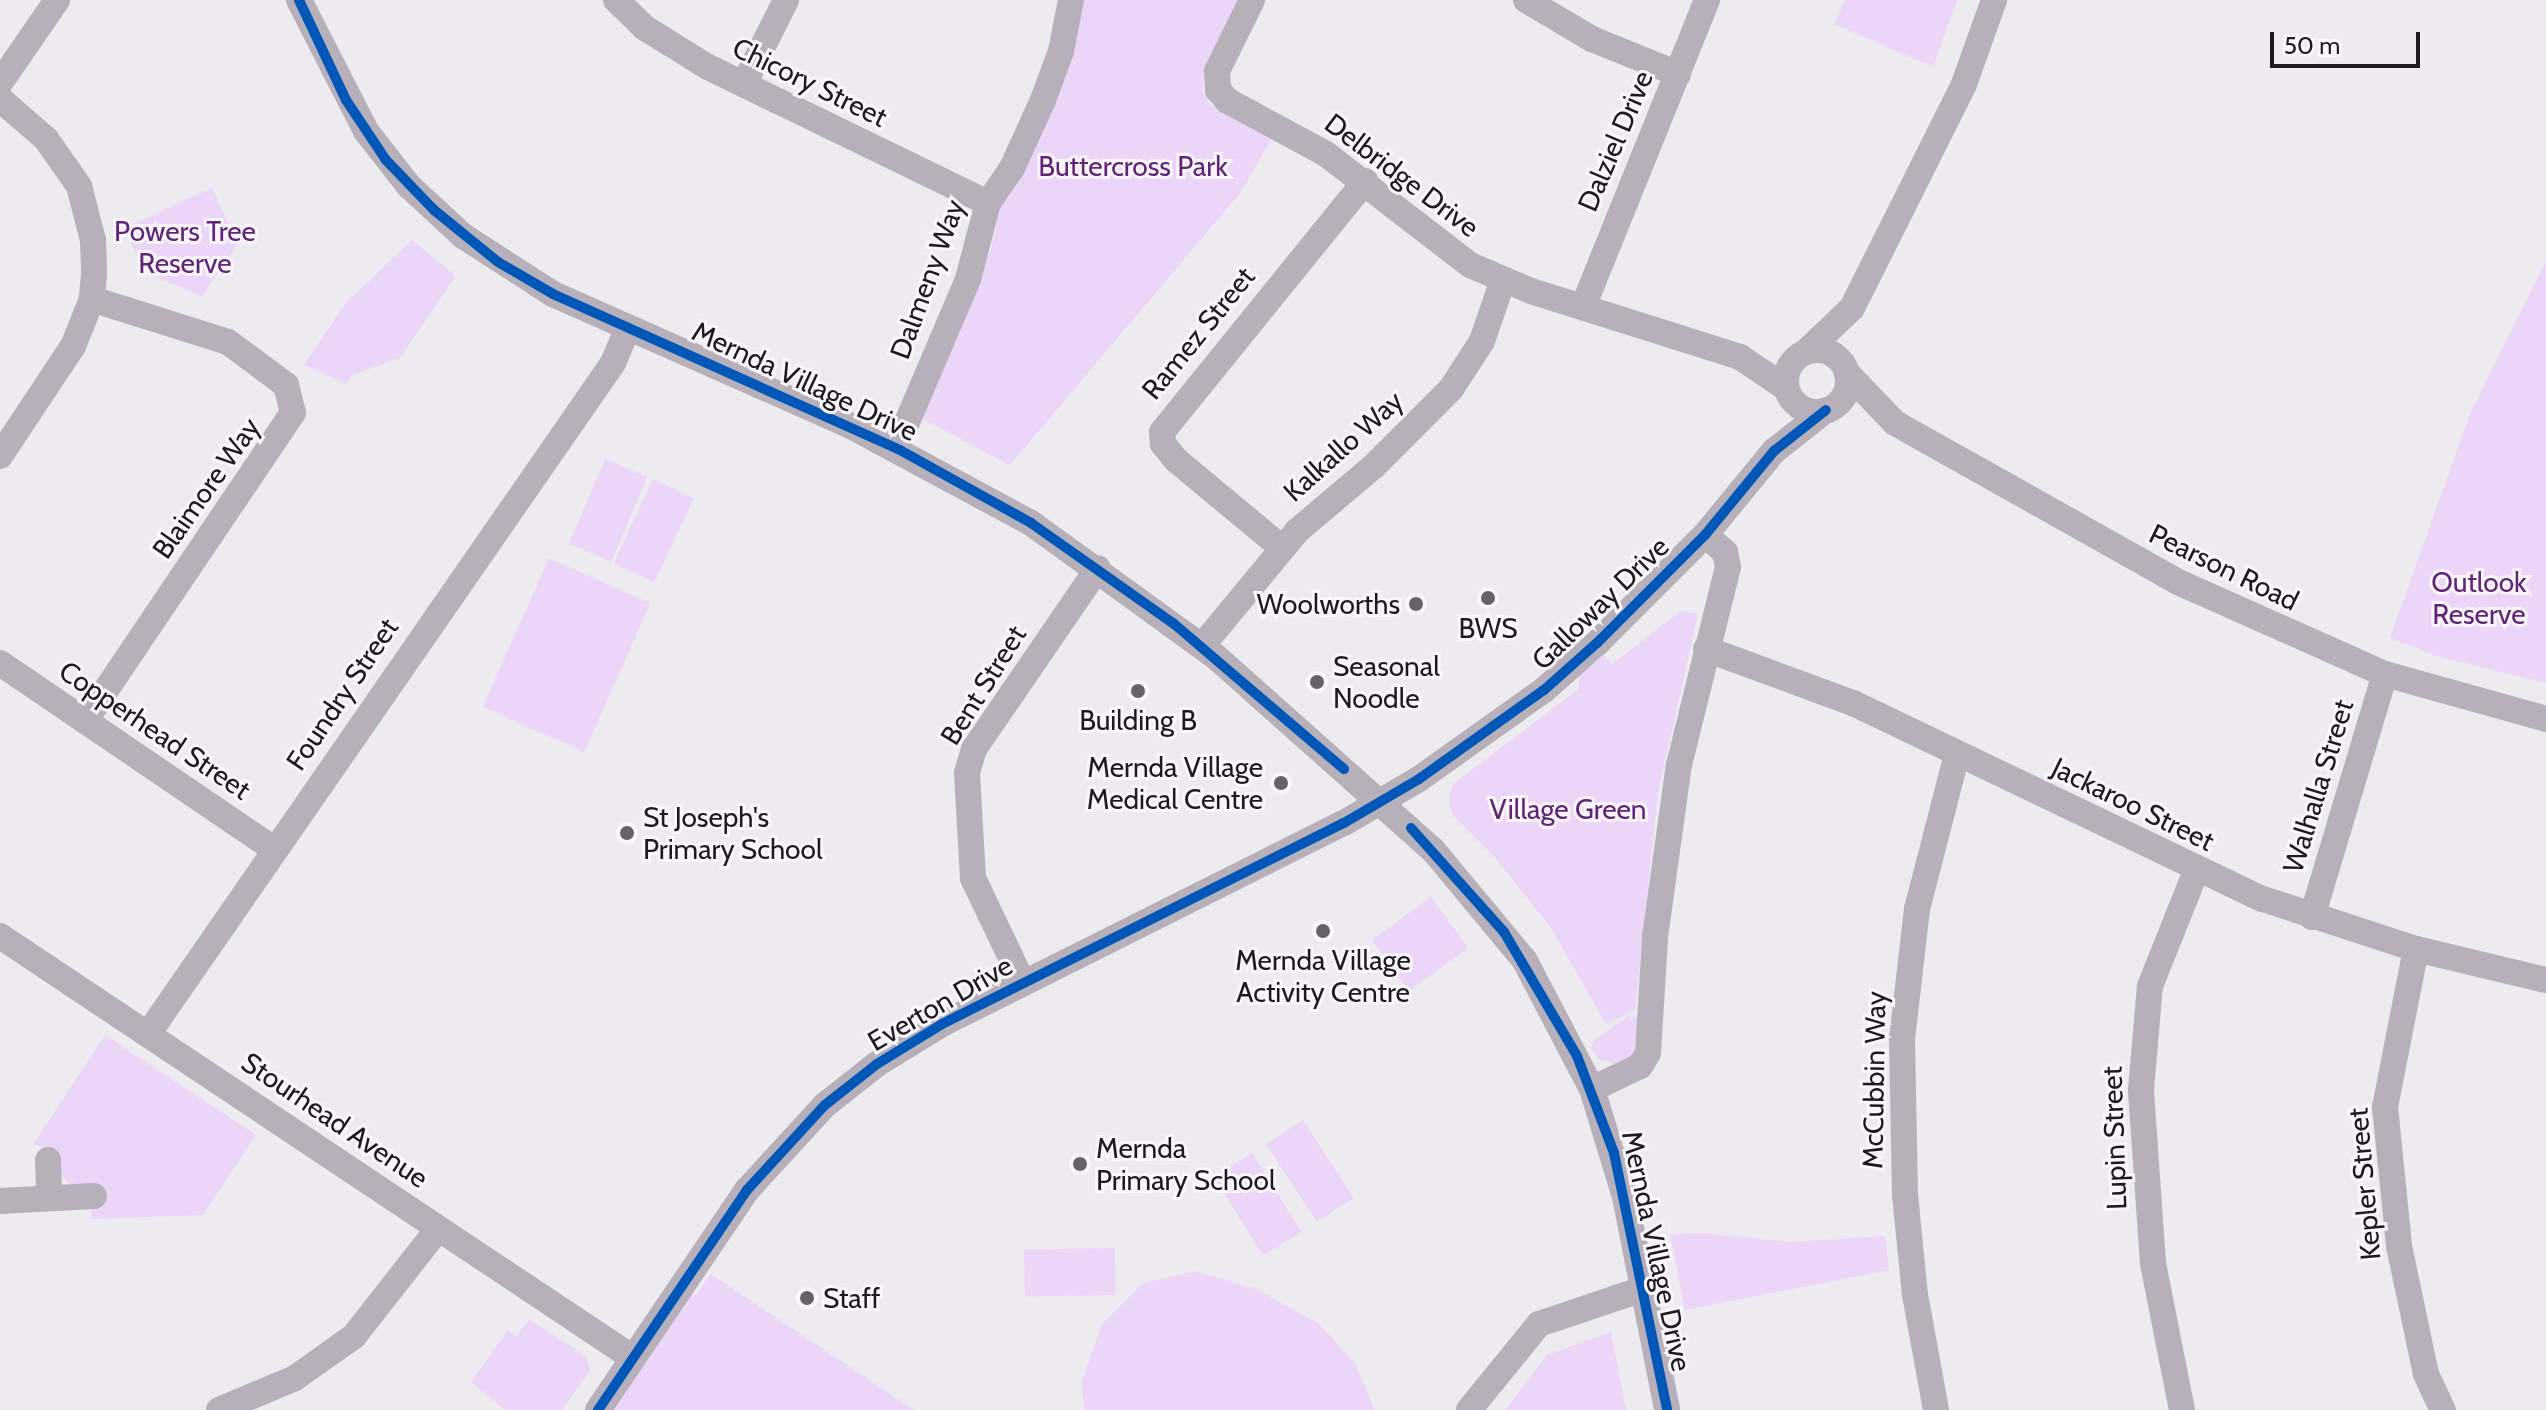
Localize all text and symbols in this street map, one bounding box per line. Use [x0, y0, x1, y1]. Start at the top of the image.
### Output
scale bar [2274, 16, 2424, 66]
street label: Chicory Street [727, 30, 893, 134]
text: 50 m [2284, 31, 2340, 60]
street label: Dalziel Drive [1570, 66, 1660, 216]
street label: Delbridge Drive [1318, 106, 1486, 244]
park label: Buttercross Park [1038, 149, 1228, 183]
street label: Dalmeny Way [883, 195, 971, 363]
park label: Powers Tree Reserve [114, 214, 256, 280]
street label: Ramez Street [1134, 260, 1262, 406]
street label: Mernda Village Drive [687, 314, 923, 448]
street label: Kalkallo Way [1276, 384, 1410, 508]
street label: Blaimore Way [145, 411, 267, 565]
street label: Pearson Road [2144, 516, 2304, 618]
street label: Galloway Drive [1525, 529, 1675, 677]
park label: Outlook Reserve [2431, 565, 2527, 631]
place label: Woolworths [1257, 587, 1400, 621]
marker: BWS [1479, 589, 1497, 607]
marker: Woolworths [1407, 595, 1425, 613]
place label: BWS [1458, 611, 1518, 645]
street label: Foundry Street [279, 612, 405, 776]
street label: Bent Street [933, 619, 1033, 751]
place label: Seasonal Noodle [1333, 649, 1440, 715]
street label: Copperhead Street [53, 654, 257, 806]
marker: Seasonal Noodle [1308, 673, 1326, 691]
marker: Building B [1129, 682, 1147, 700]
street label: Walhalla Street [2276, 696, 2360, 876]
place label: Building B [1079, 703, 1197, 737]
place label: Mernda Village Medical Centre [1087, 750, 1263, 816]
street label: Jackaroo Street [2046, 750, 2220, 858]
marker: Mernda Village Medical Centre [1270, 772, 1292, 794]
park label: Village Green [1490, 792, 1646, 826]
place label: St Joseph's Primary School [643, 800, 823, 866]
marker: St Joseph's Primary School [618, 824, 636, 842]
marker: Mernda Village Activity Centre [1314, 922, 1332, 940]
place label: Mernda Village Activity Centre [1235, 943, 1411, 1009]
street label: Everton Drive [862, 948, 1018, 1058]
street label: McCubbin Way [1856, 991, 1892, 1169]
street label: Stourhead Avenue [235, 1045, 435, 1195]
street label: Lupin Street [2095, 1065, 2133, 1211]
street label: Kepler Street [2341, 1106, 2387, 1262]
street label: Mernda Village Drive [1615, 1128, 1699, 1374]
place label: Mernda Primary School [1096, 1131, 1276, 1197]
marker: Mernda Primary School [1071, 1155, 1089, 1173]
place label: Staff [823, 1281, 880, 1315]
marker: Staff [798, 1289, 816, 1307]

